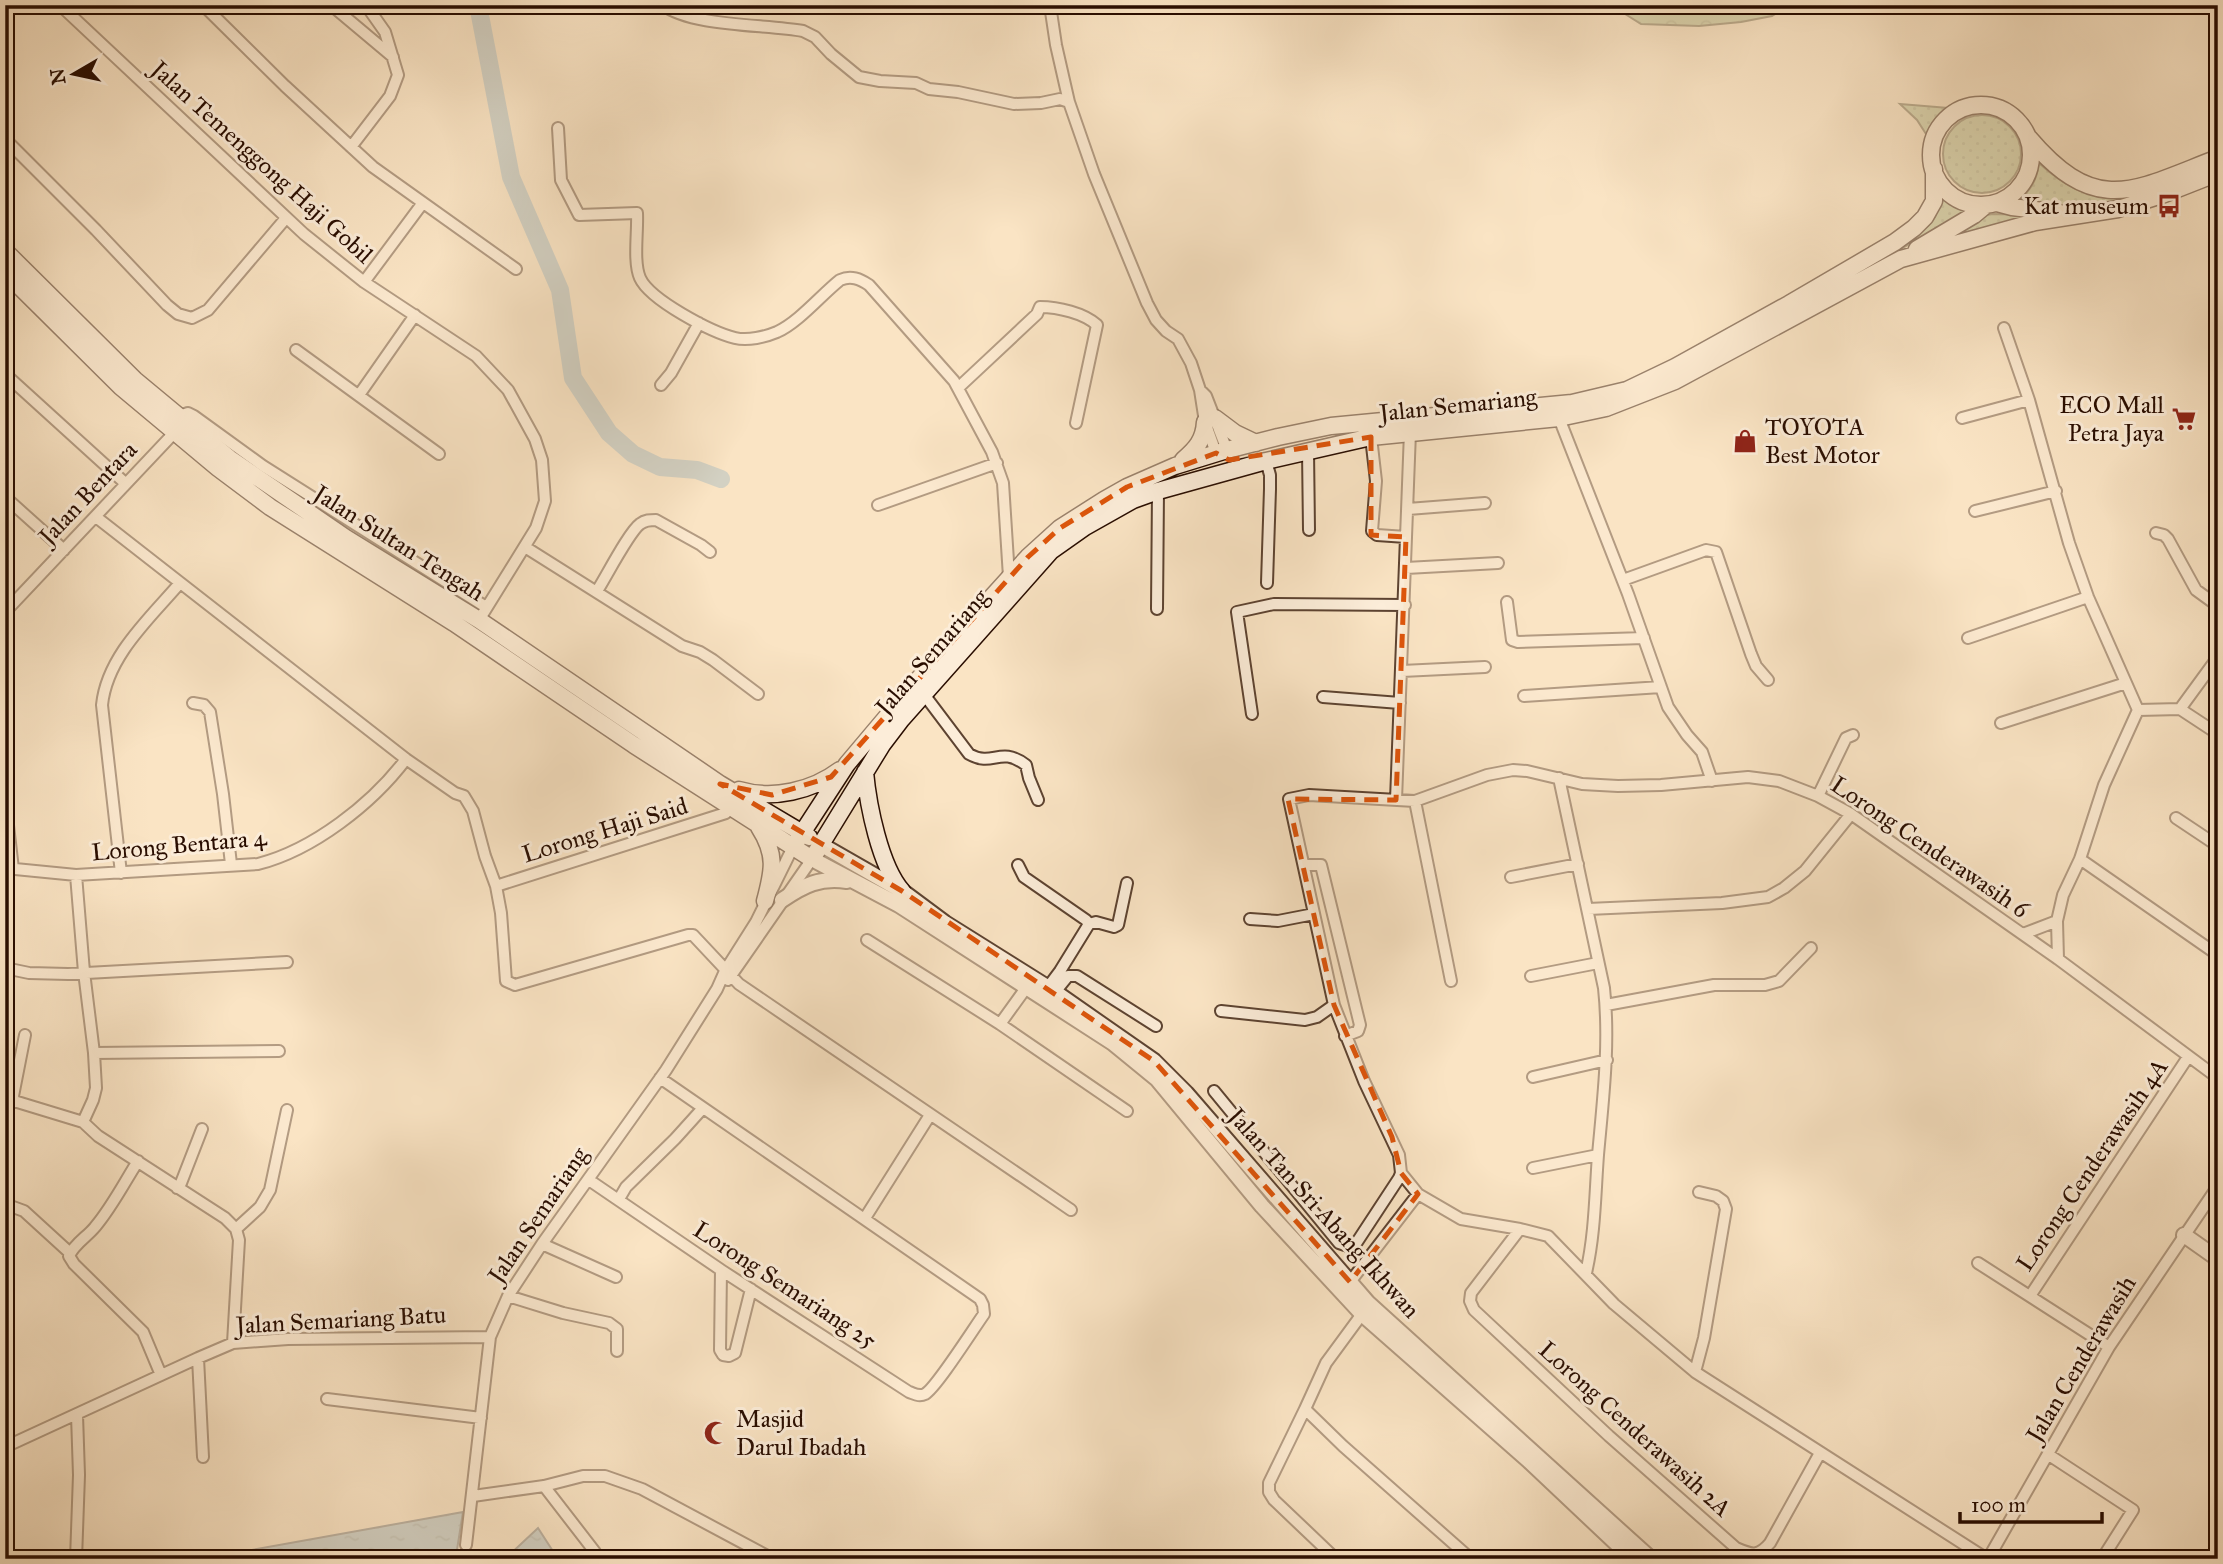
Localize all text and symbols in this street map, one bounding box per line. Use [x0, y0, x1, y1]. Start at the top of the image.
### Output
north arrow [38, 38, 108, 108]
street label: Jalan Temenggong Haji Gobil [142, 52, 380, 270]
text: N [45, 67, 70, 86]
place label: Kat museum [2024, 191, 2149, 221]
bus stop icon: Kat museum [2155, 192, 2183, 220]
street label: Jalan Semariang [1375, 382, 1539, 428]
place label: ECO Mall Petra Jaya [2059, 390, 2165, 448]
supermarket icon: ECO Mall Petra Jaya [2170, 405, 2198, 433]
place label: TOYOTA Best Motor [1765, 412, 1880, 470]
shop icon: TOYOTA Best Motor [1731, 427, 1759, 455]
street label: Jalan Bentara [30, 434, 144, 553]
street label: Jalan Sultan Tengah [305, 477, 490, 608]
street label: Jalan Semariang [867, 582, 996, 724]
street label: Lorong Cenderawasih 6 [1825, 769, 2035, 925]
street label: Lorong Haji Said [519, 791, 691, 869]
street label: Lorong Bentara 4 [90, 822, 268, 868]
street label: Lorong Cenderawasih 4A [2010, 1053, 2174, 1277]
street label: Jalan Tan Sri Abang Ikhwan [1220, 1099, 1426, 1324]
street label: Jalan Semariang [480, 1140, 595, 1291]
street label: Lorong Semariang 25 [688, 1215, 882, 1355]
street label: Jalan Cenderawasih [2018, 1270, 2143, 1450]
street label: Jalan Semariang Batu [232, 1300, 447, 1341]
street label: Lorong Cenderawasih 2A [1533, 1335, 1737, 1523]
place label: Masjid Darul Ibadah [736, 1404, 866, 1462]
mosque icon: Masjid Darul Ibadah [702, 1419, 730, 1447]
scale bar [1960, 1480, 2102, 1524]
text: 100 m [1971, 1492, 2026, 1518]

